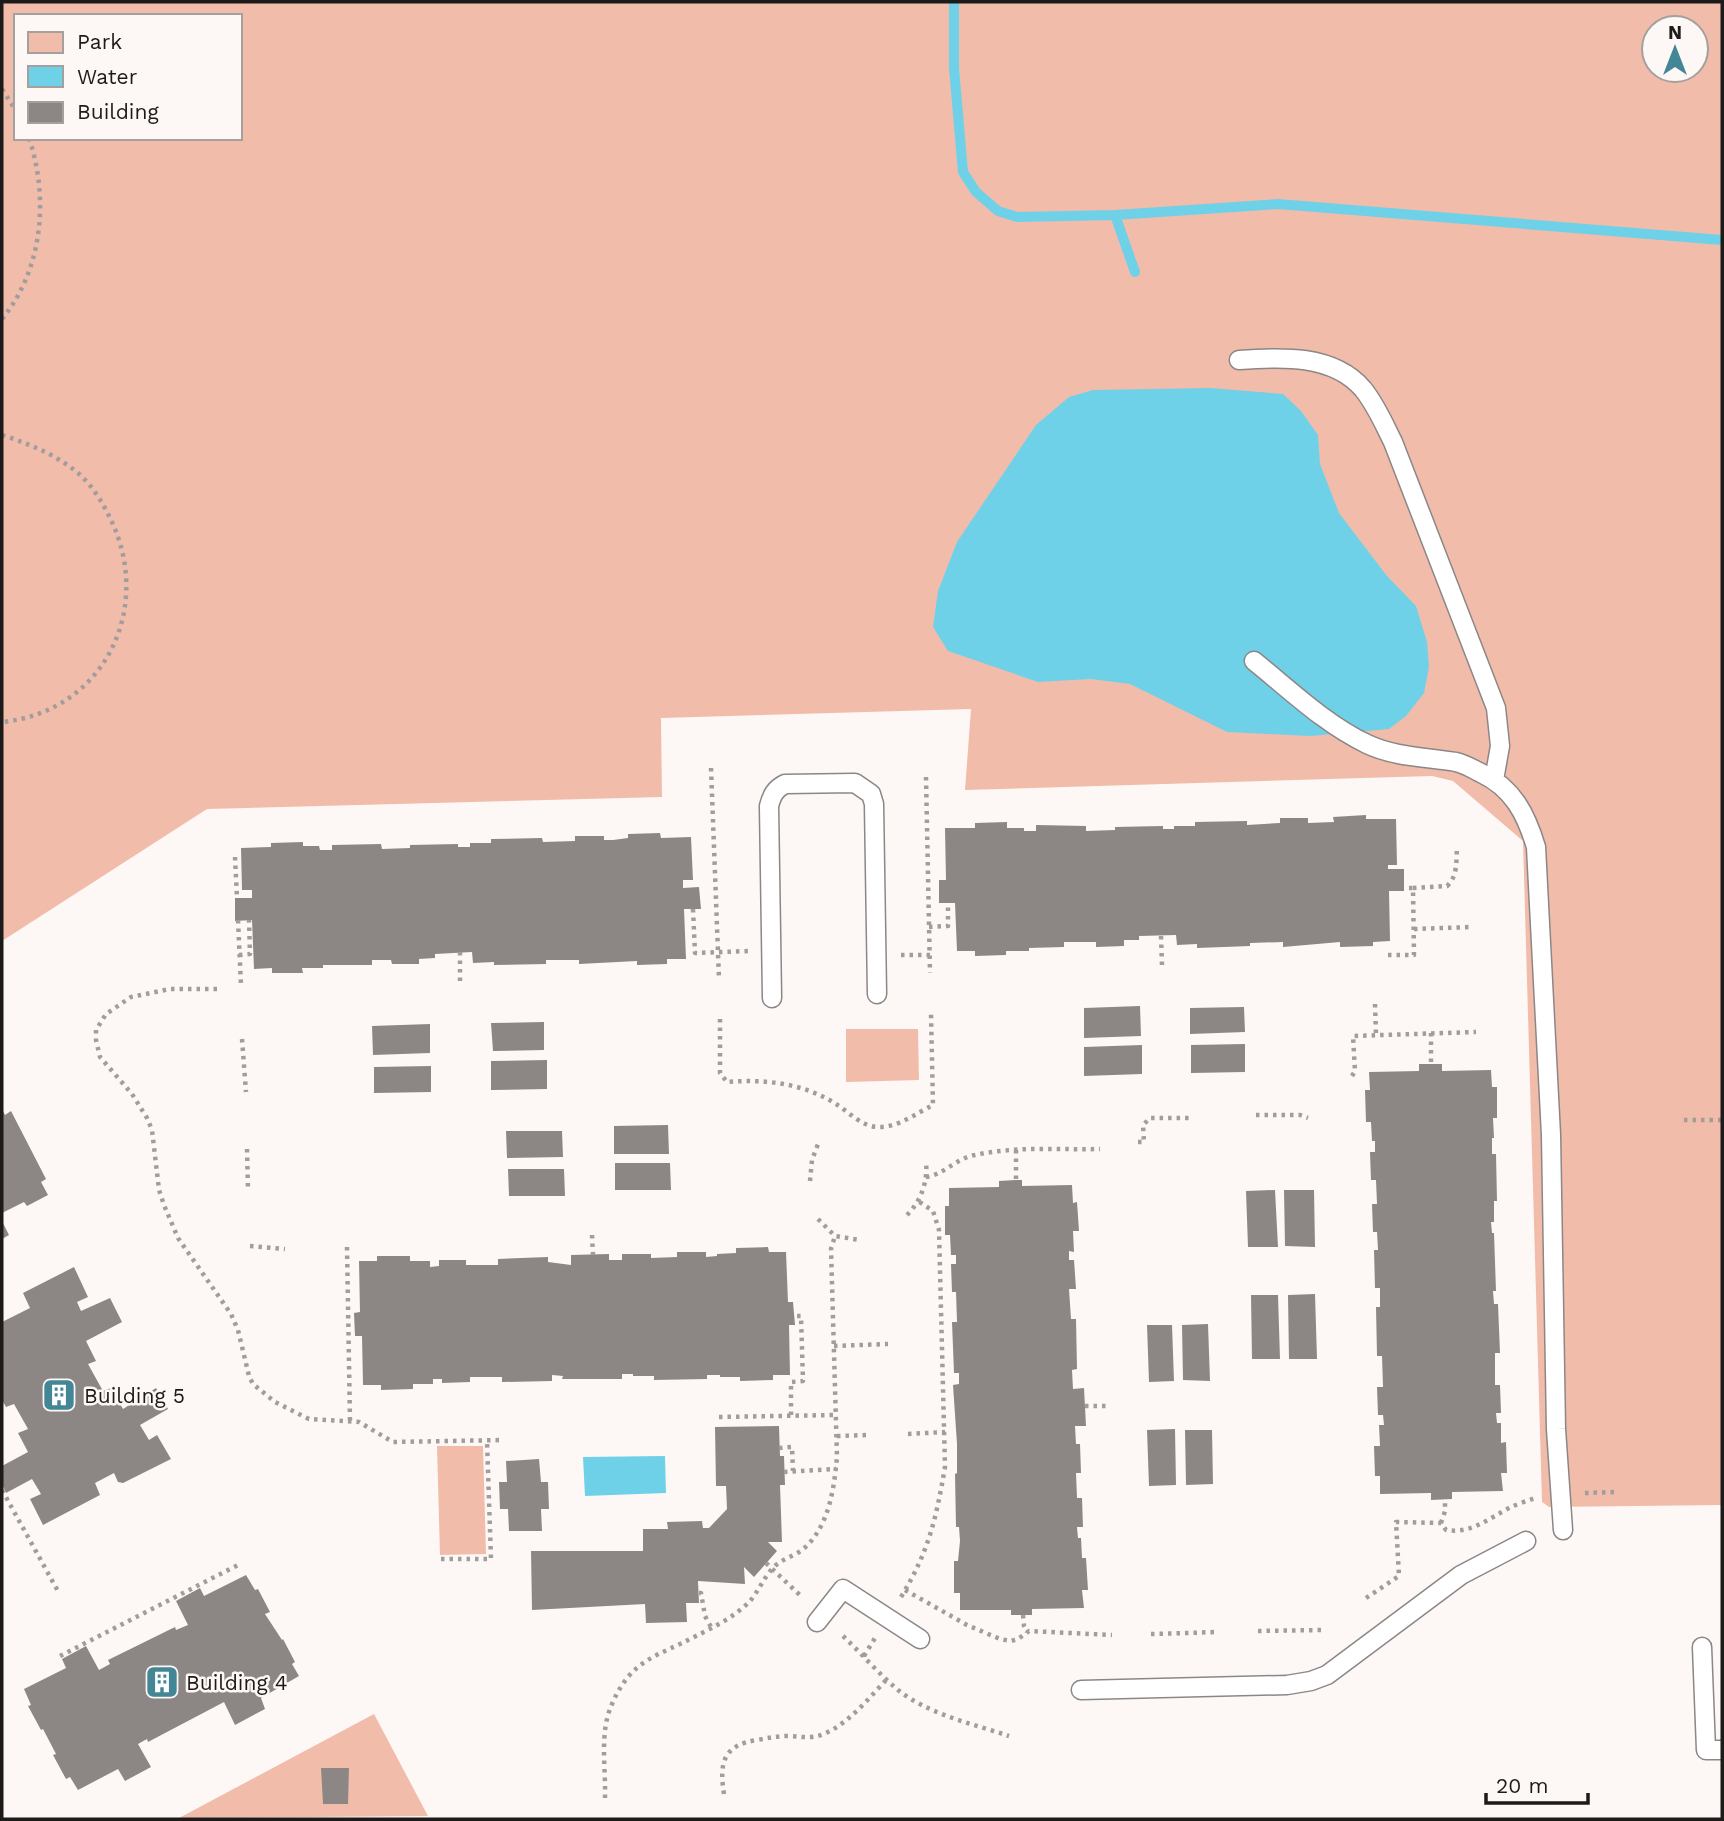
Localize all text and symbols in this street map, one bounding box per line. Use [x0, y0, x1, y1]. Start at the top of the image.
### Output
legend [14, 14, 242, 140]
north arrow [1640, 14, 1710, 84]
text: N [1668, 21, 1682, 44]
text: Park [77, 29, 122, 54]
text: Water [77, 64, 138, 89]
text: Building [77, 99, 159, 124]
building icon: Building 5 [40, 1376, 78, 1414]
place label: Building 5 [84, 1383, 185, 1408]
building icon: Building 4 [143, 1663, 181, 1701]
place label: Building 4 [186, 1670, 288, 1695]
scale bar [1486, 1762, 1588, 1806]
text: 20 m [1496, 1773, 1548, 1798]

